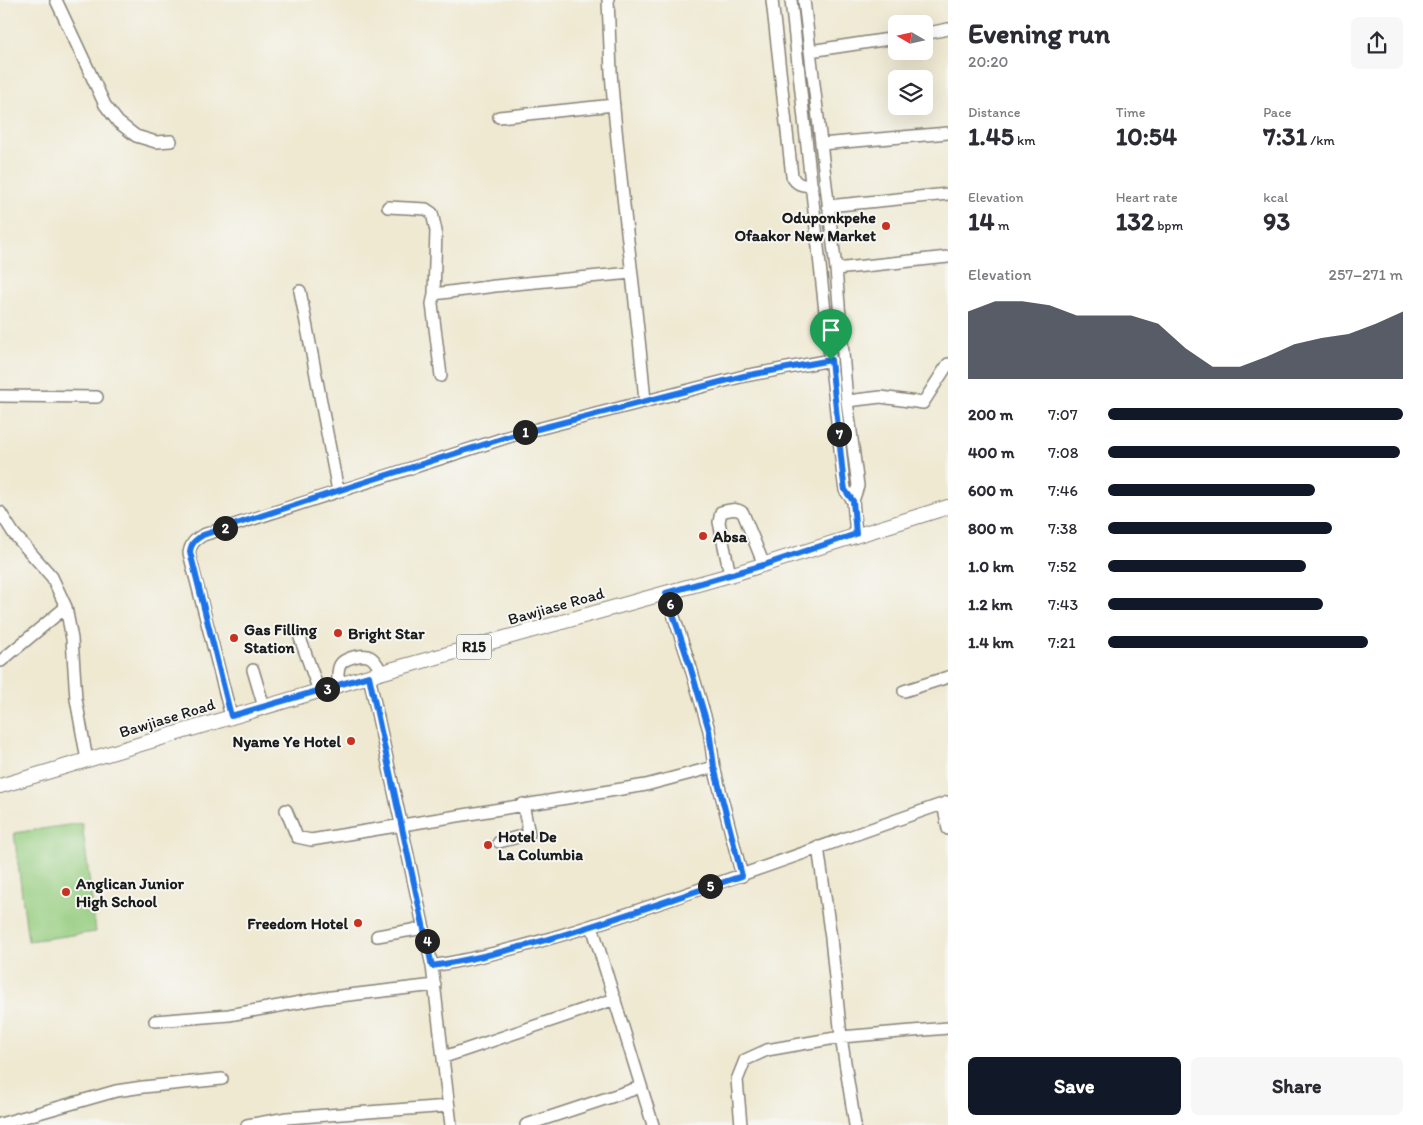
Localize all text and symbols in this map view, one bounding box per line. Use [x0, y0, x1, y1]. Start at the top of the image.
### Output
north arrow [888, 15, 932, 60]
map controls [888, 15, 933, 115]
text: Evening run [968, 16, 1110, 50]
button: share [1351, 17, 1403, 69]
text: 20:20 [968, 52, 1008, 71]
button: layers [888, 70, 933, 115]
text: Distance [968, 104, 1020, 121]
text: Time [1116, 104, 1146, 121]
text: Pace [1263, 104, 1291, 121]
text: 1.45 [968, 121, 1014, 151]
text: 10:54 [1116, 121, 1177, 151]
text: 7:31 [1263, 121, 1307, 151]
text: km [1014, 132, 1036, 149]
text: /km [1307, 132, 1335, 149]
text: Elevation [968, 189, 1024, 206]
text: Heart rate [1116, 189, 1178, 206]
text: kcal [1263, 189, 1288, 206]
text: 14 [968, 206, 995, 236]
text: 132 [1116, 206, 1154, 236]
text: 93 [1263, 206, 1290, 236]
place label: Oduponkpehe Ofaakor New Market [735, 208, 876, 245]
text: m [995, 217, 1010, 234]
text: bpm [1154, 217, 1183, 234]
marker: Oduponkpehe Ofaakor New Market [880, 220, 892, 232]
text: Elevation [968, 265, 1032, 284]
text: 257–271 m [1328, 265, 1403, 284]
pin [810, 309, 852, 360]
icon: arrive [817, 316, 845, 344]
text: 200 m [968, 405, 1013, 424]
text: 7:07 [1048, 405, 1078, 424]
pin: 1 [512, 420, 538, 444]
pin: 7 [826, 422, 852, 446]
text: 1 [522, 424, 529, 441]
text: 7 [836, 426, 843, 443]
text: 400 m [968, 443, 1014, 462]
text: 7:08 [1048, 443, 1078, 462]
text: 600 m [968, 481, 1013, 500]
text: 7:46 [1048, 481, 1078, 500]
pin: 2 [212, 516, 238, 540]
text: 800 m [968, 519, 1014, 538]
text: 7:38 [1048, 519, 1077, 538]
text: 2 [222, 520, 229, 537]
place label: Absa [712, 527, 748, 546]
marker: Absa [697, 530, 709, 542]
text: 1.0 km [968, 557, 1014, 576]
text: 7:52 [1048, 557, 1077, 576]
street label: Bawjiase Road [506, 583, 606, 629]
pin: 6 [658, 592, 682, 616]
text: 1.2 km [968, 595, 1013, 614]
text: 7:43 [1048, 595, 1078, 614]
text: 6 [667, 596, 674, 613]
place label: Gas Filling Station [244, 620, 318, 657]
place label: Bright Star [348, 624, 425, 644]
marker: Bright Star [332, 627, 344, 639]
marker: Gas Filling Station [228, 632, 240, 644]
text: 1.4 km [968, 633, 1014, 652]
text: 7:21 [1048, 633, 1076, 652]
road number: R15 [456, 634, 492, 660]
pin: 3 [314, 676, 340, 702]
text: 3 [324, 681, 331, 698]
street label: Bawjiase Road [117, 694, 217, 742]
place label: Nyame Ye Hotel [233, 732, 341, 752]
marker: Nyame Ye Hotel [345, 735, 357, 747]
place label: Hotel De La Columbia [498, 827, 583, 864]
marker: Hotel De La Columbia [482, 839, 494, 851]
place label: Anglican Junior High School [75, 874, 185, 912]
pin: 5 [698, 874, 722, 898]
text: 5 [707, 878, 714, 895]
marker: Anglican Junior High School [60, 886, 72, 898]
place label: Freedom Hotel [247, 914, 348, 933]
marker: Freedom Hotel [352, 917, 364, 929]
pin: 4 [414, 928, 440, 954]
text: 4 [423, 933, 432, 950]
button: Save [968, 1057, 1181, 1115]
button: Share [1191, 1057, 1403, 1115]

